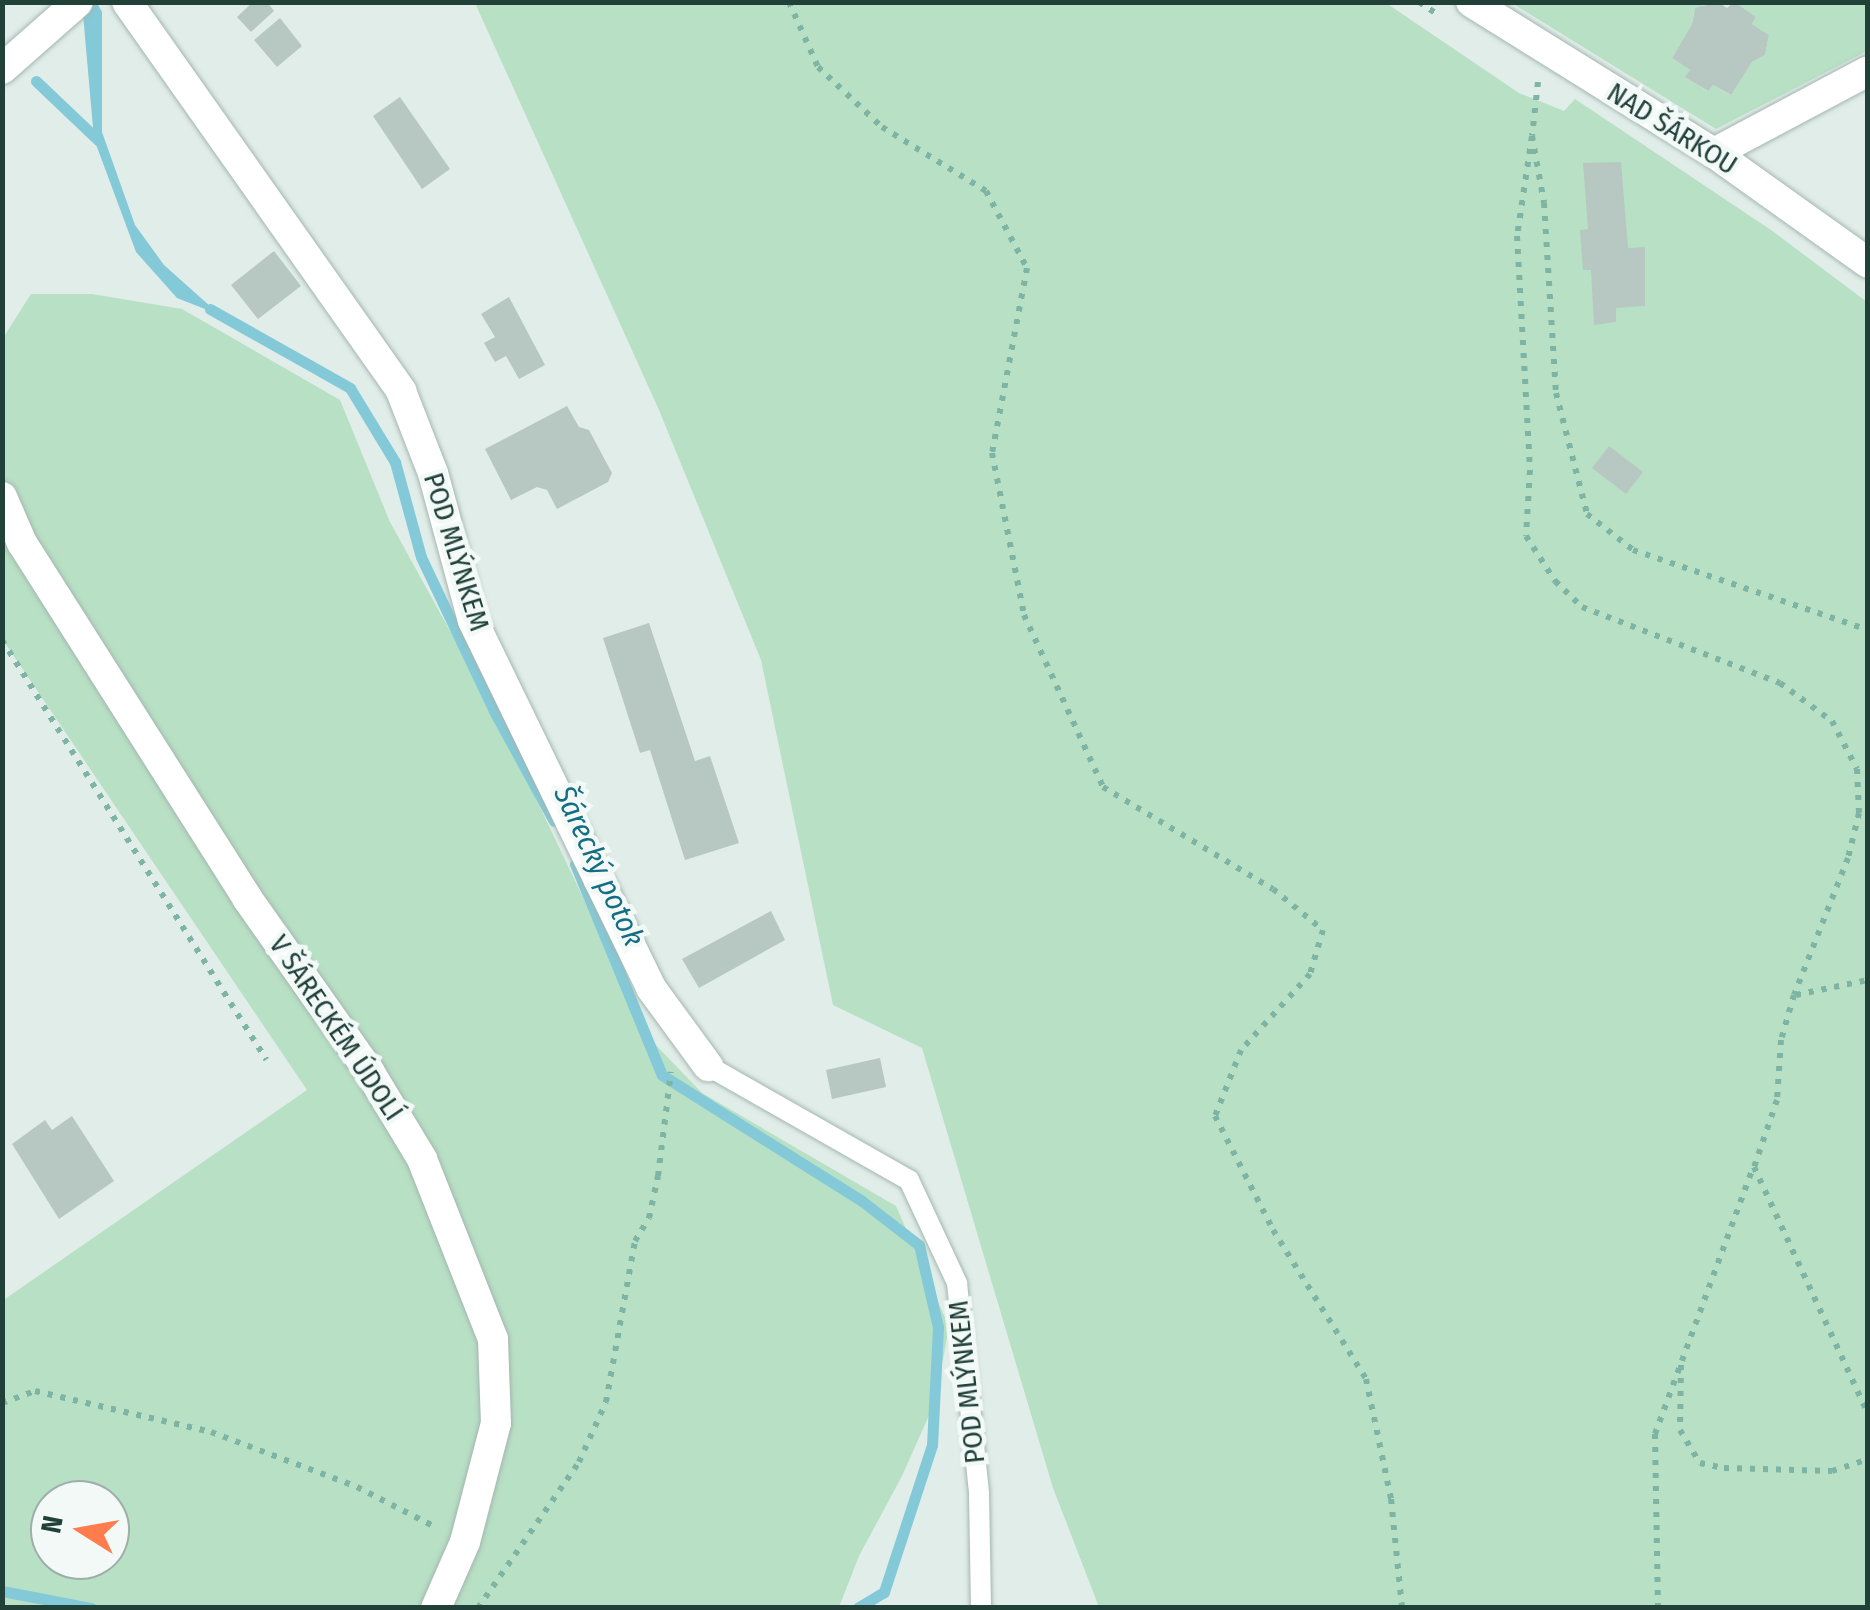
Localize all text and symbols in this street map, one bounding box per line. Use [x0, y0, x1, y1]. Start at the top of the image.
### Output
street label: NAD ŠÁRKOU [1601, 76, 1743, 182]
street label: POD MLÝNKEM [416, 469, 496, 635]
water label: Šárecký potok [546, 780, 652, 952]
street label: V ŠÁRECKÉM ÚDOLÍ [262, 929, 410, 1127]
street label: POD MLÝNKEM [942, 1299, 992, 1465]
north arrow [30, 1480, 130, 1580]
text: N [34, 1513, 70, 1536]

